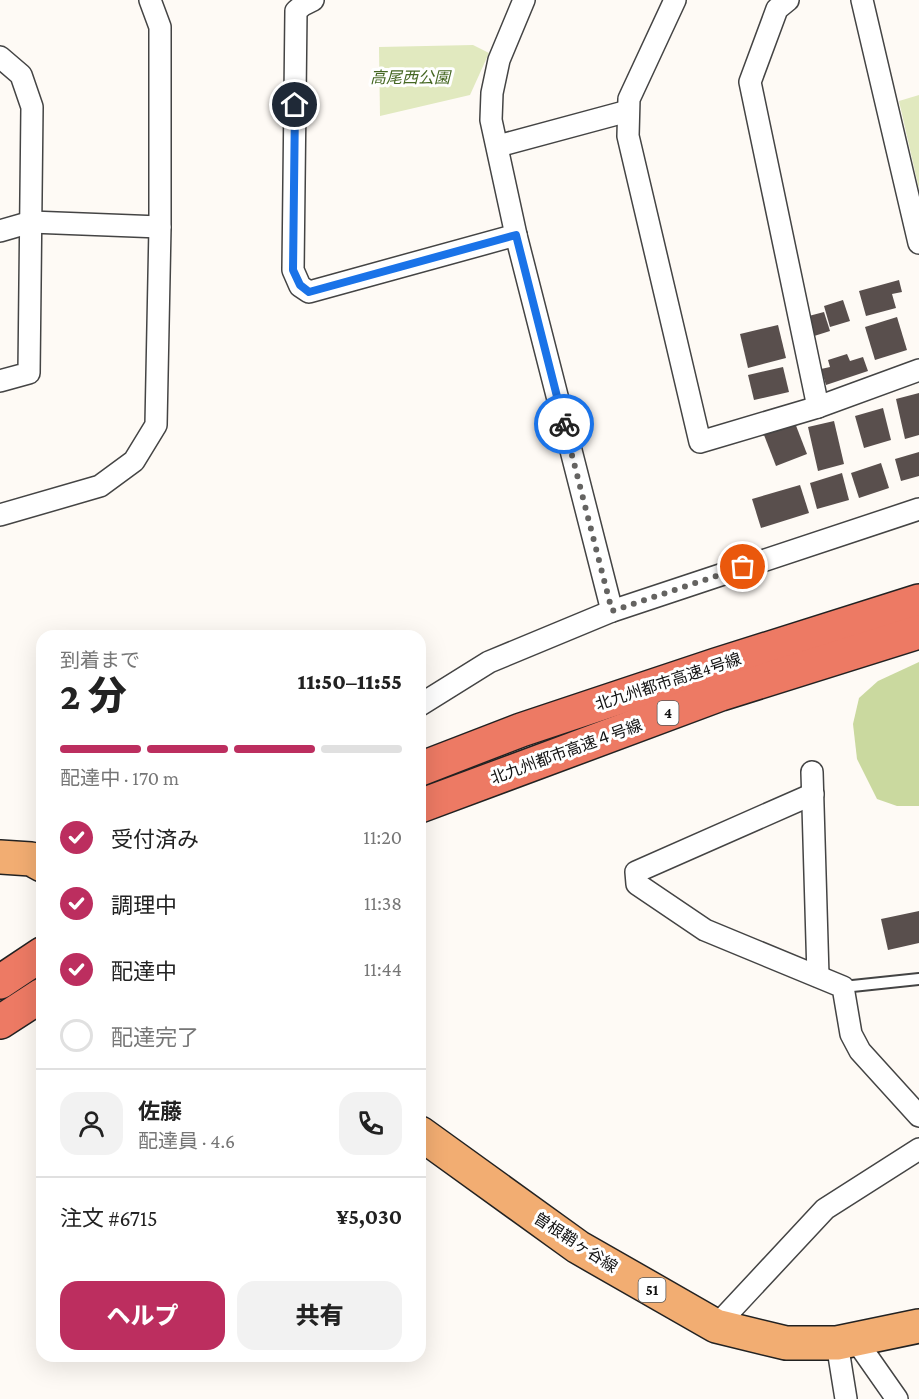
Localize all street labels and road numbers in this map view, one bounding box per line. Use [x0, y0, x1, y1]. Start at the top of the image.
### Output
street label: 北九州都市高速4号線 [593, 648, 743, 714]
road number: 4 [658, 701, 678, 725]
street label: 北九州都市高速４号線 [488, 716, 644, 787]
street label: 曽根鞘ヶ谷線 [531, 1209, 621, 1276]
road number: 51 [638, 1278, 666, 1302]

